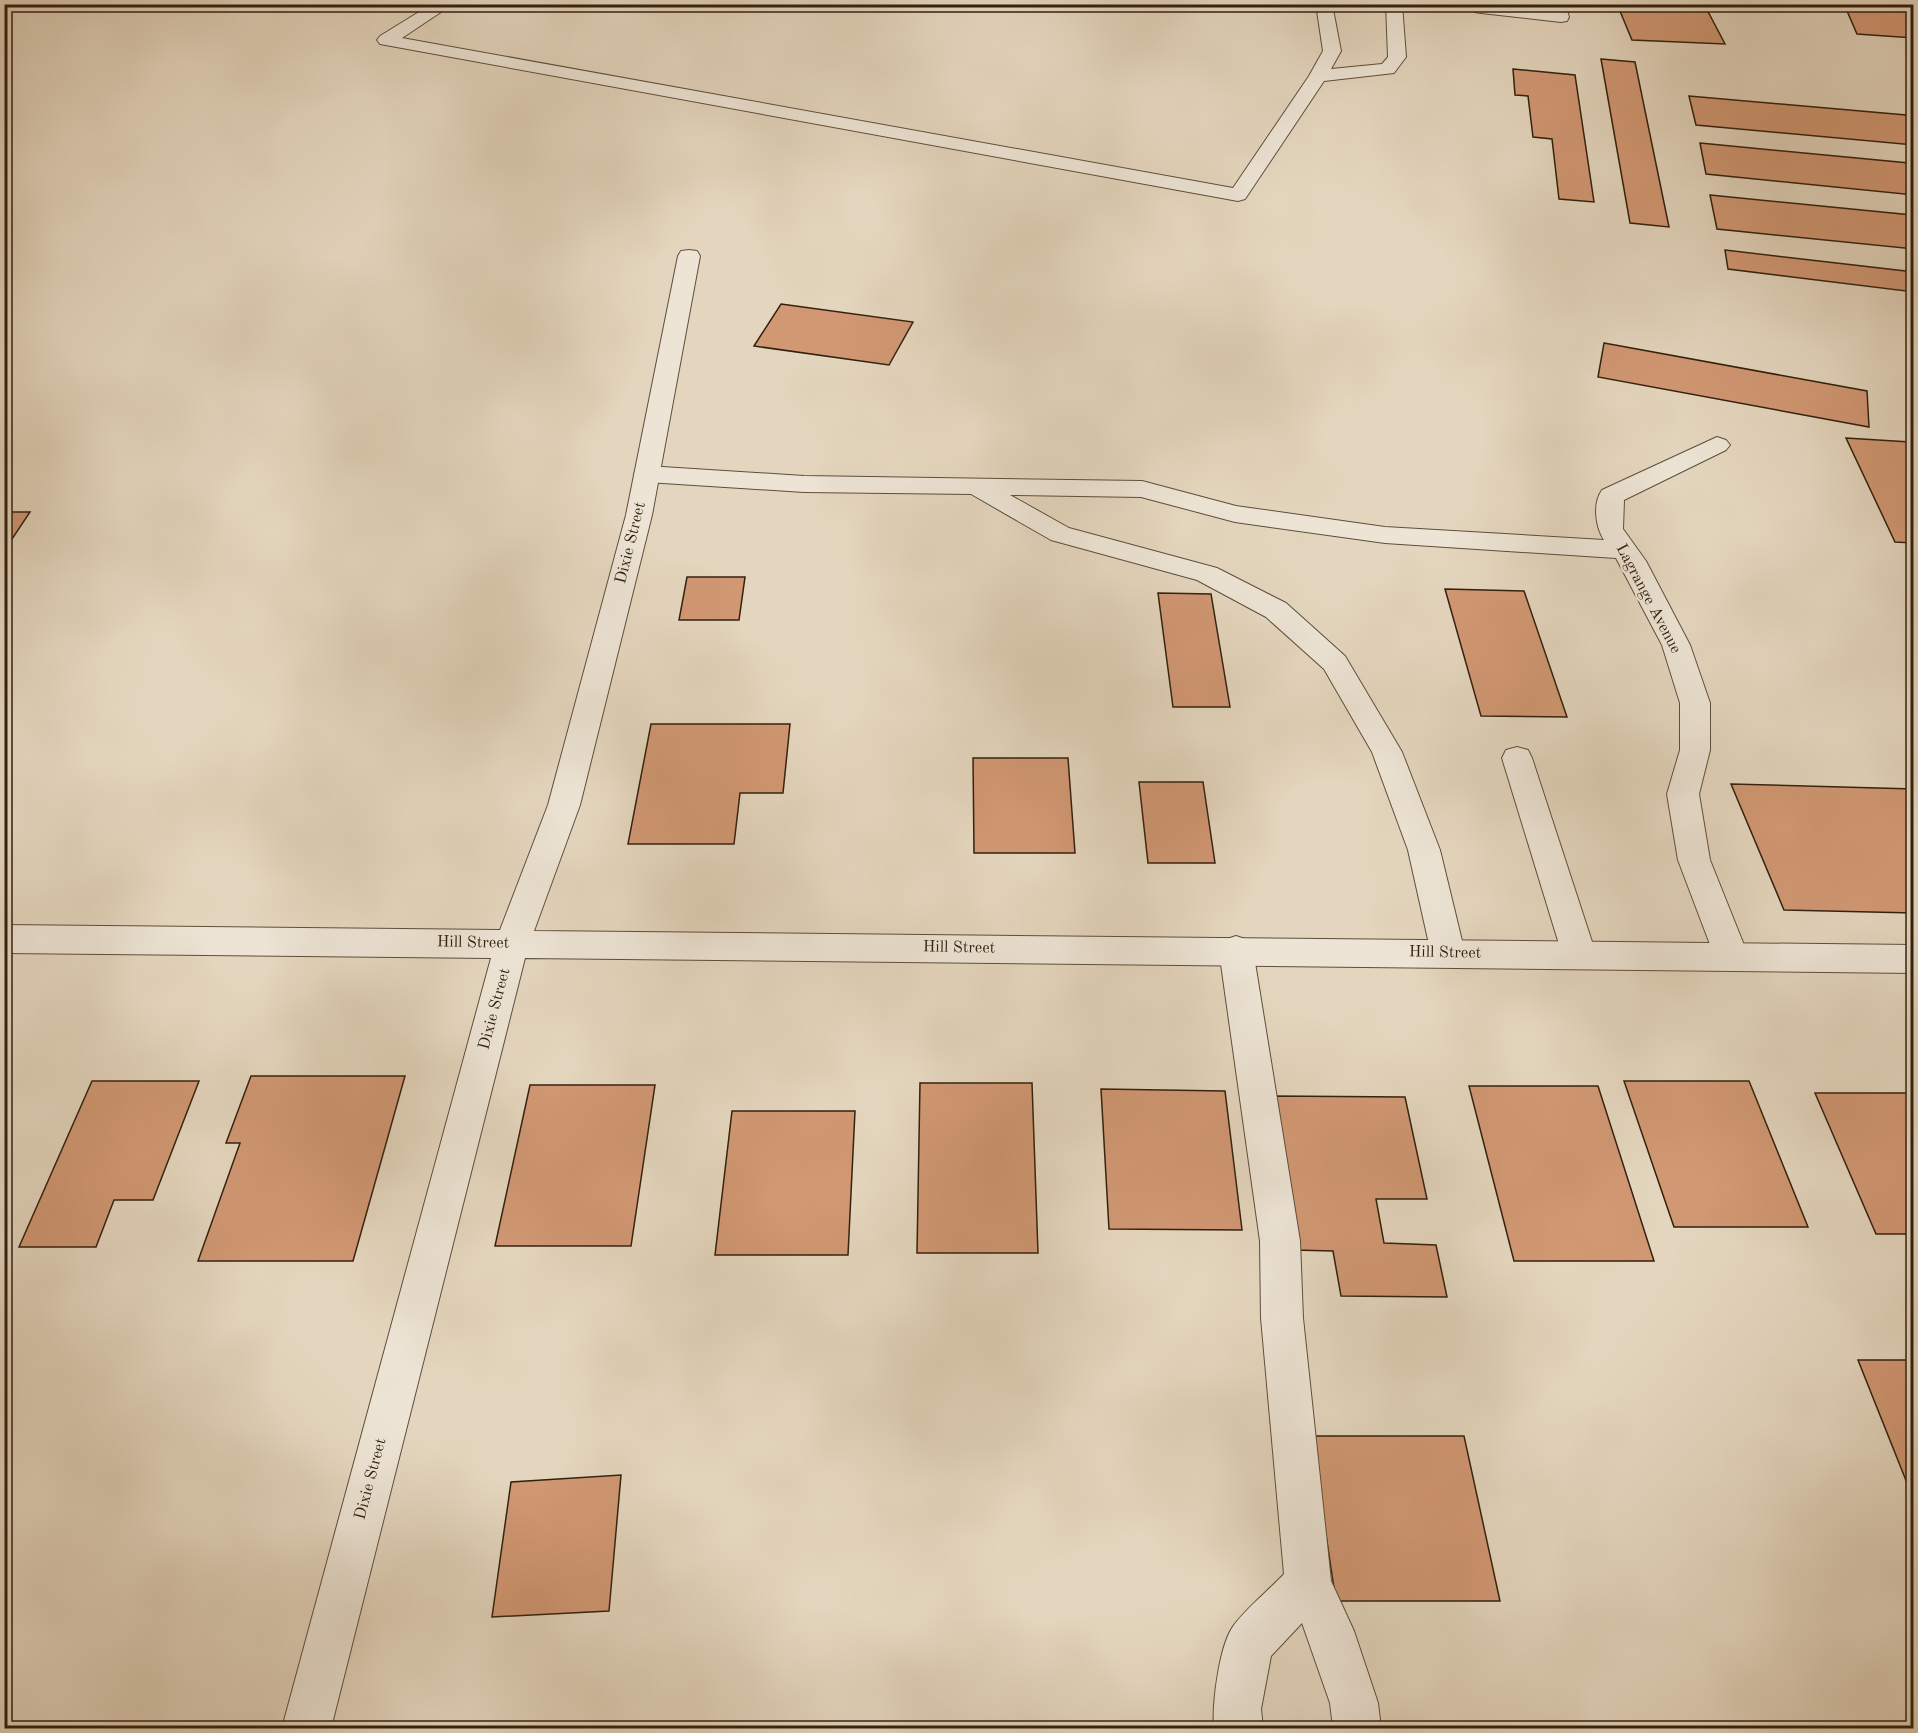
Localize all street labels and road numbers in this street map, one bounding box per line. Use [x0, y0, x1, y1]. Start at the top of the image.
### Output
street label: Dixie Street [613, 500, 649, 586]
street label: Lagrange Avenue [1612, 542, 1684, 656]
street label: Hill Street [437, 934, 510, 952]
street label: Hill Street [923, 939, 996, 957]
street label: Hill Street [1409, 944, 1482, 962]
street label: Dixie Street [476, 966, 514, 1051]
street label: Dixie Street [352, 1436, 390, 1521]

